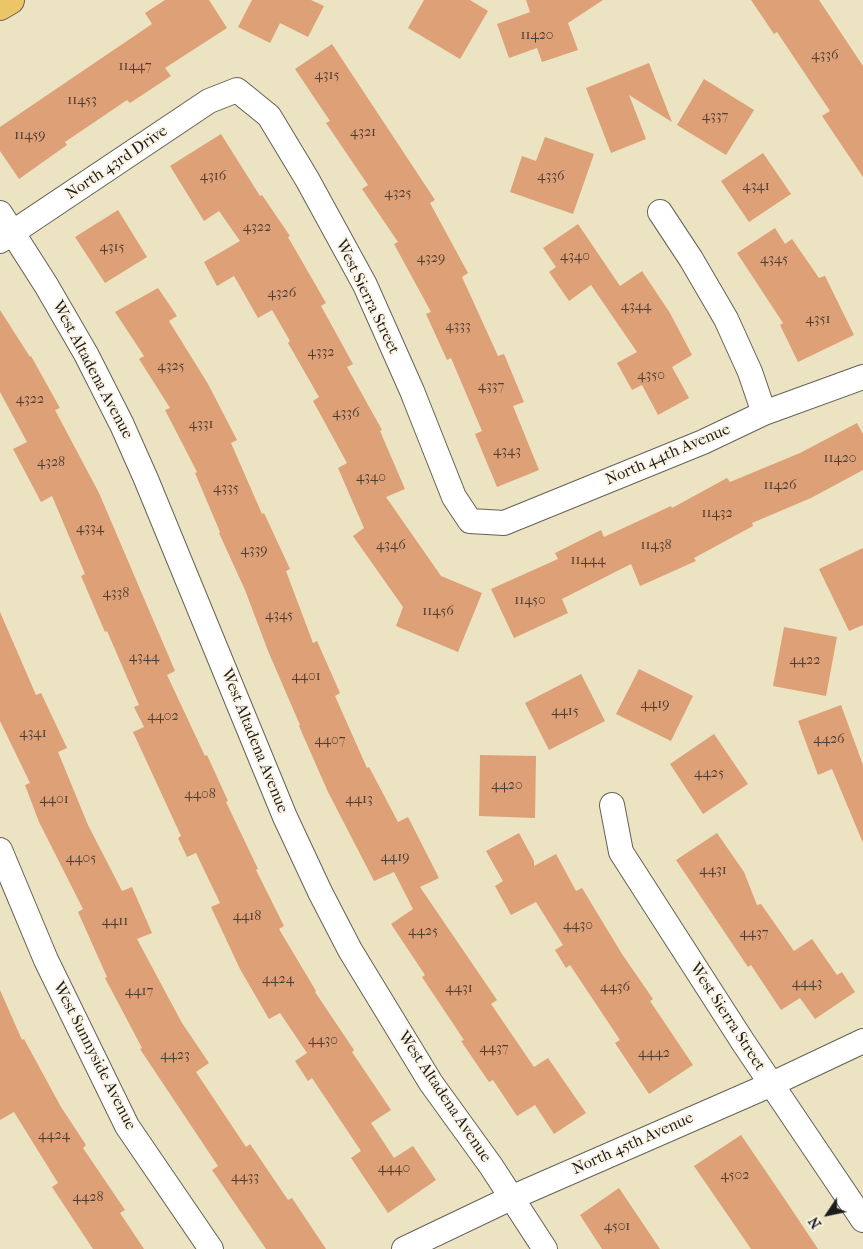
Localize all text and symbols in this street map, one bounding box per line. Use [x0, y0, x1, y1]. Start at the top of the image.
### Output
house number: 11420 [520, 28, 554, 44]
house number: 4336 [811, 48, 839, 64]
house number: 11447 [119, 59, 151, 75]
house number: 4315 [315, 68, 339, 84]
house number: 11453 [67, 93, 97, 109]
house number: 4337 [702, 109, 728, 125]
street label: North 43rd Drive [62, 122, 172, 204]
house number: 4321 [350, 125, 376, 141]
house number: 11459 [14, 128, 46, 144]
house number: 4316 [200, 169, 226, 185]
house number: 4336 [537, 169, 565, 185]
house number: 4341 [742, 179, 770, 195]
house number: 4325 [384, 186, 412, 202]
house number: 4322 [243, 220, 271, 236]
street label: West Sierra Street [331, 237, 403, 357]
house number: 4315 [100, 240, 124, 256]
house number: 4340 [560, 249, 590, 265]
house number: 4329 [417, 251, 445, 267]
house number: 4345 [760, 252, 788, 268]
house number: 4326 [268, 286, 296, 302]
street label: West Altadena Avenue [47, 298, 137, 442]
house number: 4344 [621, 299, 651, 315]
house number: 4351 [805, 312, 831, 328]
house number: 4333 [445, 319, 471, 335]
house number: 4332 [308, 345, 334, 361]
house number: 4325 [157, 359, 185, 375]
house number: 4350 [637, 368, 665, 384]
house number: 4337 [478, 379, 504, 395]
house number: 4322 [16, 392, 44, 408]
house number: 4336 [332, 406, 360, 422]
house number: 4331 [189, 417, 213, 433]
street label: North 44th Avenue [603, 420, 733, 490]
house number: 4343 [493, 444, 521, 460]
house number: 11420 [823, 451, 857, 467]
house number: 4328 [37, 455, 65, 471]
house number: 4340 [356, 470, 386, 486]
house number: 11426 [763, 478, 797, 494]
house number: 4335 [213, 481, 239, 497]
house number: 11432 [701, 506, 733, 522]
house number: 4334 [76, 521, 104, 537]
house number: 4346 [376, 538, 406, 554]
house number: 11438 [640, 538, 672, 554]
house number: 4339 [240, 543, 268, 559]
house number: 11444 [571, 553, 605, 569]
house number: 4338 [103, 586, 129, 602]
house number: 11450 [514, 593, 546, 609]
house number: 11456 [422, 604, 454, 620]
house number: 4345 [265, 608, 293, 624]
house number: 4344 [129, 650, 159, 666]
house number: 4422 [789, 653, 821, 669]
street label: West Altadena Avenue [216, 666, 292, 816]
house number: 4401 [291, 669, 321, 685]
house number: 4419 [641, 697, 669, 713]
house number: 4415 [551, 704, 579, 720]
house number: 4402 [147, 709, 179, 725]
house number: 4341 [19, 726, 47, 742]
house number: 4426 [813, 732, 845, 748]
house number: 4407 [314, 733, 346, 749]
house number: 4425 [694, 766, 724, 782]
house number: 4420 [491, 778, 523, 794]
house number: 4408 [184, 787, 216, 803]
house number: 4401 [39, 792, 69, 808]
house number: 4413 [345, 792, 373, 808]
house number: 4419 [381, 850, 409, 866]
house number: 4405 [66, 851, 96, 867]
house number: 4431 [699, 863, 727, 879]
house number: 4418 [233, 909, 261, 925]
house number: 4411 [102, 914, 128, 930]
house number: 4430 [563, 918, 593, 934]
house number: 4425 [408, 924, 438, 940]
house number: 4437 [739, 926, 769, 942]
street label: West Sierra Street [685, 959, 769, 1075]
house number: 4424 [262, 972, 294, 988]
house number: 4443 [792, 976, 822, 992]
street label: West Sunnyside Avenue [48, 979, 140, 1133]
house number: 4436 [600, 980, 630, 996]
house number: 4431 [445, 981, 473, 997]
house number: 4417 [125, 984, 153, 1000]
street label: West Altadena Avenue [393, 1028, 495, 1166]
house number: 4430 [308, 1033, 338, 1049]
house number: 4437 [479, 1041, 509, 1057]
house number: 4442 [638, 1046, 670, 1062]
house number: 4423 [160, 1048, 190, 1064]
street label: North 45th Avenue [569, 1109, 697, 1179]
house number: 4424 [38, 1128, 70, 1144]
house number: 4440 [378, 1161, 410, 1177]
house number: 4502 [721, 1168, 749, 1184]
house number: 4433 [231, 1170, 259, 1186]
north arrow [803, 1189, 853, 1239]
house number: 4428 [73, 1190, 103, 1206]
text: N [805, 1214, 825, 1232]
house number: 4501 [604, 1219, 630, 1235]

